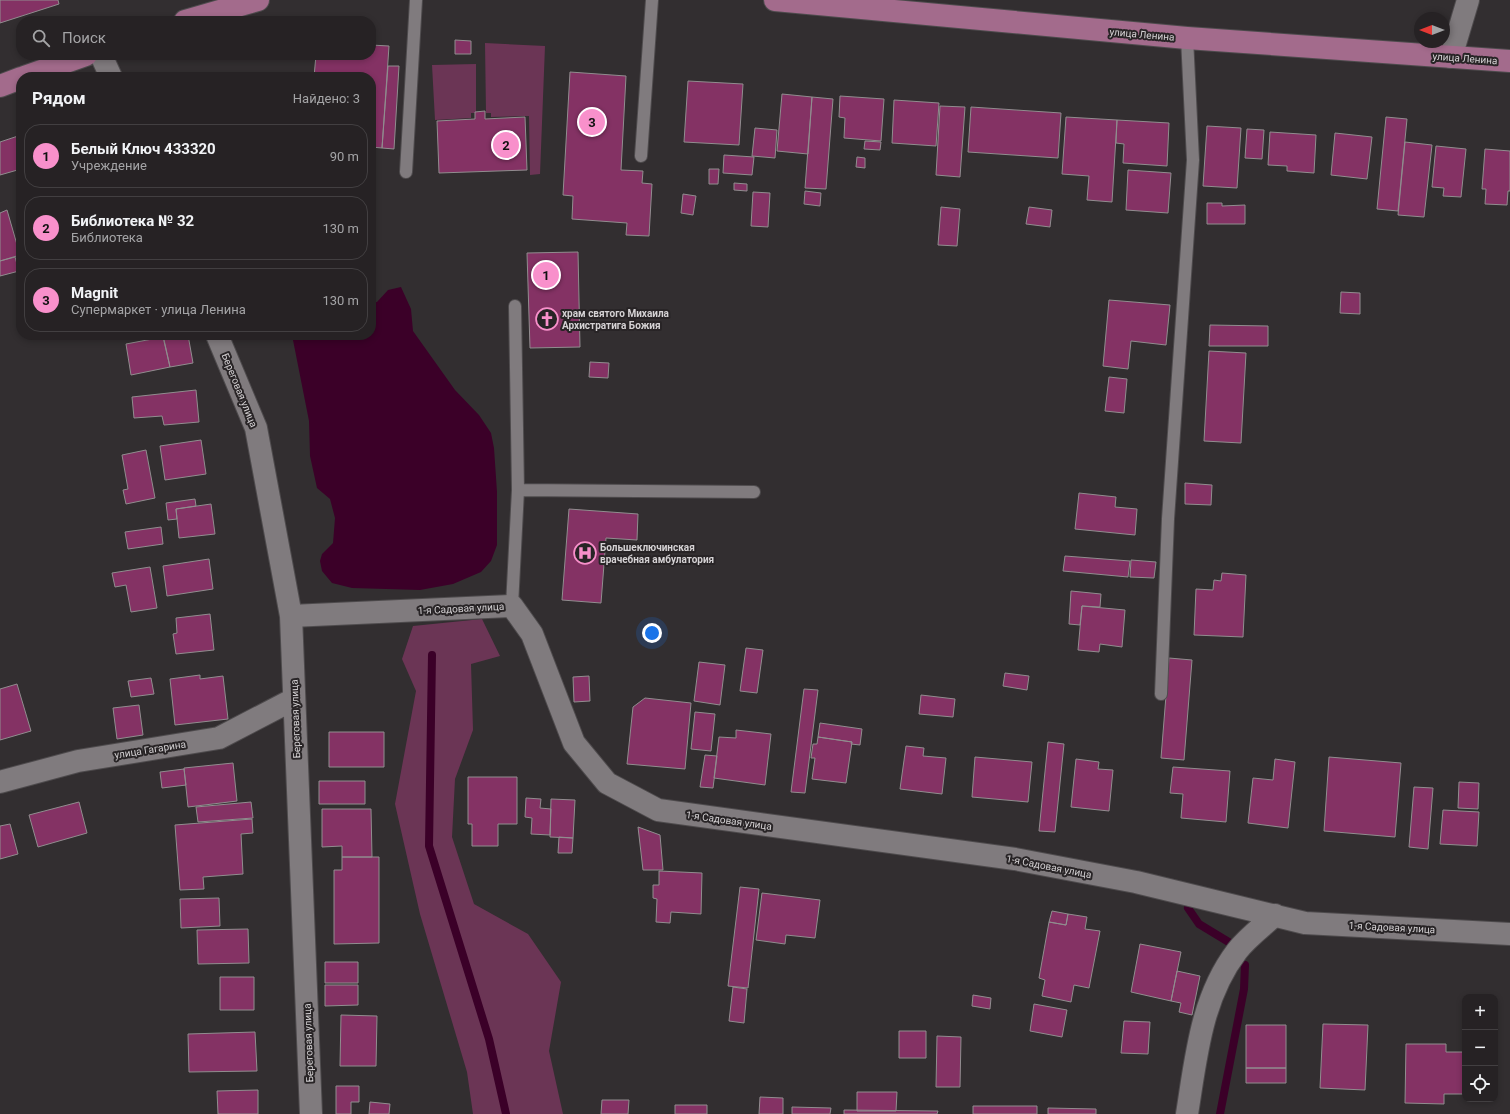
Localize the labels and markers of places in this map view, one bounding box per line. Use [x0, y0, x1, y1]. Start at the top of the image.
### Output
pin: 3 [579, 107, 605, 137]
pin: 2 [493, 130, 519, 160]
pin: 1 [533, 260, 559, 290]
church icon: храм святого Михаила Архистратига Божия [534, 306, 560, 332]
place label: храм святого Михаила Архистратига Божия [562, 308, 670, 331]
hospital icon: Большеключинская врачебная амбулатория [572, 540, 598, 566]
place label: Большеключинская врачебная амбулатория [600, 542, 714, 565]

